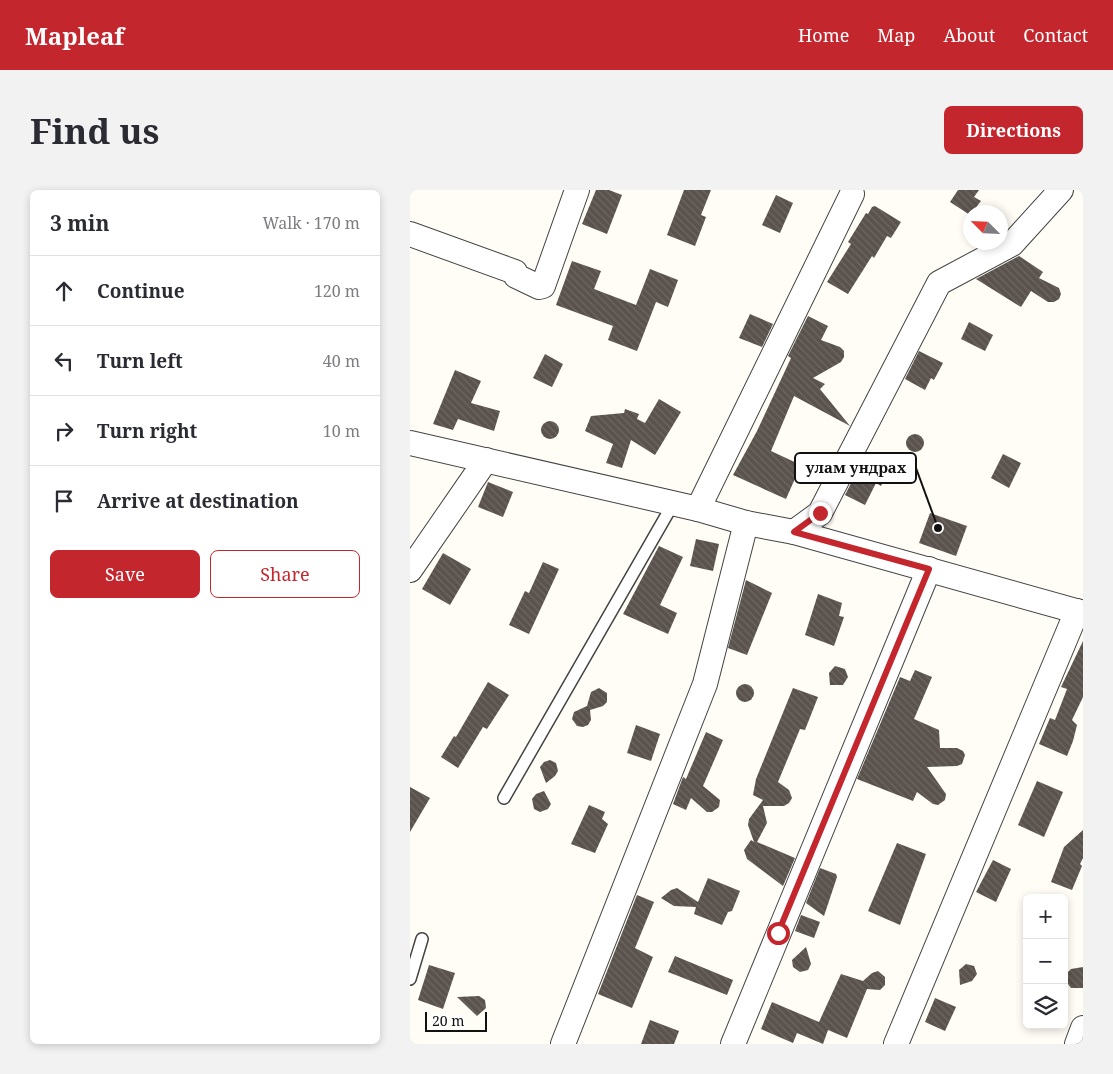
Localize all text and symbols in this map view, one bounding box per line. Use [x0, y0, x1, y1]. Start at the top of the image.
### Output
text: Mapleaf [25, 19, 124, 52]
text: Home [798, 23, 849, 47]
text: Map [877, 23, 915, 47]
text: About [943, 23, 995, 47]
text: Contact [1023, 23, 1088, 47]
button: Directions [944, 106, 1083, 154]
text: Find us [30, 107, 159, 154]
north arrow [963, 205, 1008, 250]
text: 3 min [50, 209, 109, 237]
text: Walk · 170 m [263, 212, 360, 234]
icon: ahead [50, 277, 78, 305]
text: Continue [97, 278, 185, 304]
text: 120 m [314, 280, 360, 302]
icon: left [50, 347, 78, 375]
text: Turn left [97, 348, 183, 374]
text: 40 m [323, 350, 360, 372]
icon: right [50, 417, 78, 445]
text: Turn right [97, 418, 197, 444]
text: 10 m [323, 420, 360, 442]
callout: улам ундрах [795, 453, 916, 483]
text: улам ундрах [806, 457, 907, 477]
icon: arrive [50, 487, 78, 515]
text: Arrive at destination [97, 488, 299, 514]
route end [809, 502, 832, 525]
button: Save [50, 550, 200, 598]
button: Share [210, 550, 360, 598]
map controls [1023, 894, 1068, 1029]
button: + [1023, 894, 1068, 939]
route start [767, 922, 790, 945]
button: − [1023, 939, 1068, 984]
button: layers [1023, 984, 1068, 1029]
scale bar [425, 1009, 488, 1032]
text: 20 m [432, 1011, 465, 1030]

